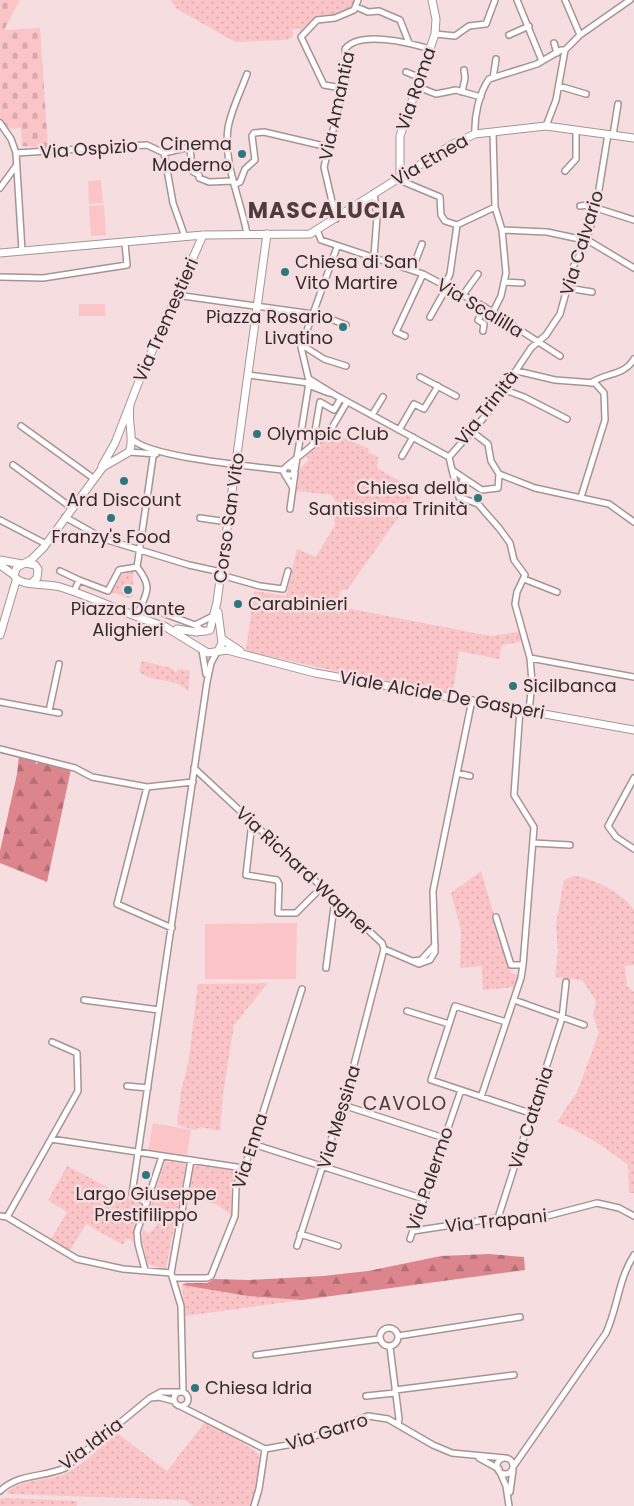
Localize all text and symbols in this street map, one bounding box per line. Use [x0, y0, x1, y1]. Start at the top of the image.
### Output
street label: Via Roma [390, 44, 441, 134]
street label: Via Amantia [313, 49, 360, 163]
street label: Via Etnea [387, 128, 472, 191]
place label: Cinema Moderno [152, 131, 232, 177]
street label: Via Ospizio [39, 133, 139, 164]
marker: Cinema Moderno [236, 148, 248, 160]
street label: Via Calvario [554, 187, 609, 299]
district label: MASCALUCIA [248, 195, 406, 226]
place label: Chiesa di San Vito Martire [295, 249, 418, 295]
street label: Via Tremestieri [127, 254, 204, 386]
marker: Chiesa di San Vito Martire [279, 266, 291, 278]
street label: Via Scalilla [432, 272, 528, 343]
place label: Piazza Rosario Livatino [206, 304, 333, 350]
marker: Piazza Rosario Livatino [337, 321, 349, 333]
street label: Via Trinità [449, 365, 524, 451]
place label: Olympic Club [267, 421, 389, 446]
marker: Olympic Club [251, 428, 263, 440]
street label: Corso San Vito [207, 451, 250, 585]
marker: Ard Discount [118, 475, 130, 487]
place label: Chiesa della Santissima Trinità [308, 475, 468, 521]
place label: Ard Discount [67, 487, 181, 512]
marker: Chiesa della Santissima Trinità [472, 492, 484, 504]
marker: Franzy's Food [105, 512, 117, 524]
place label: Franzy's Food [51, 524, 171, 549]
marker: Piazza Dante Alighieri [122, 584, 134, 596]
place label: Carabinieri [248, 591, 348, 616]
place label: Piazza Dante Alighieri [71, 596, 185, 642]
marker: Carabinieri [232, 598, 244, 610]
street label: Viale Alcide De Gasperi [338, 664, 547, 725]
place label: Sicilbanca [523, 673, 617, 698]
marker: Sicilbanca [507, 680, 519, 692]
street label: Via Richard Wagner [231, 801, 378, 941]
street label: Via Messina [311, 1062, 366, 1172]
street label: Via Catania [502, 1063, 559, 1172]
district label: CAVOLO [363, 1090, 447, 1117]
street label: Via Enna [226, 1110, 273, 1192]
street label: Via Palermo [400, 1123, 459, 1234]
marker: Largo Giuseppe Prestifilippo [140, 1169, 152, 1181]
place label: Largo Giuseppe Prestifilippo [75, 1181, 217, 1227]
street label: Via Trapani [444, 1203, 548, 1238]
place label: Chiesa Idria [205, 1375, 312, 1400]
marker: Chiesa Idria [189, 1382, 201, 1394]
street label: Via Garro [283, 1407, 371, 1457]
street label: Via Idria [54, 1412, 128, 1476]

